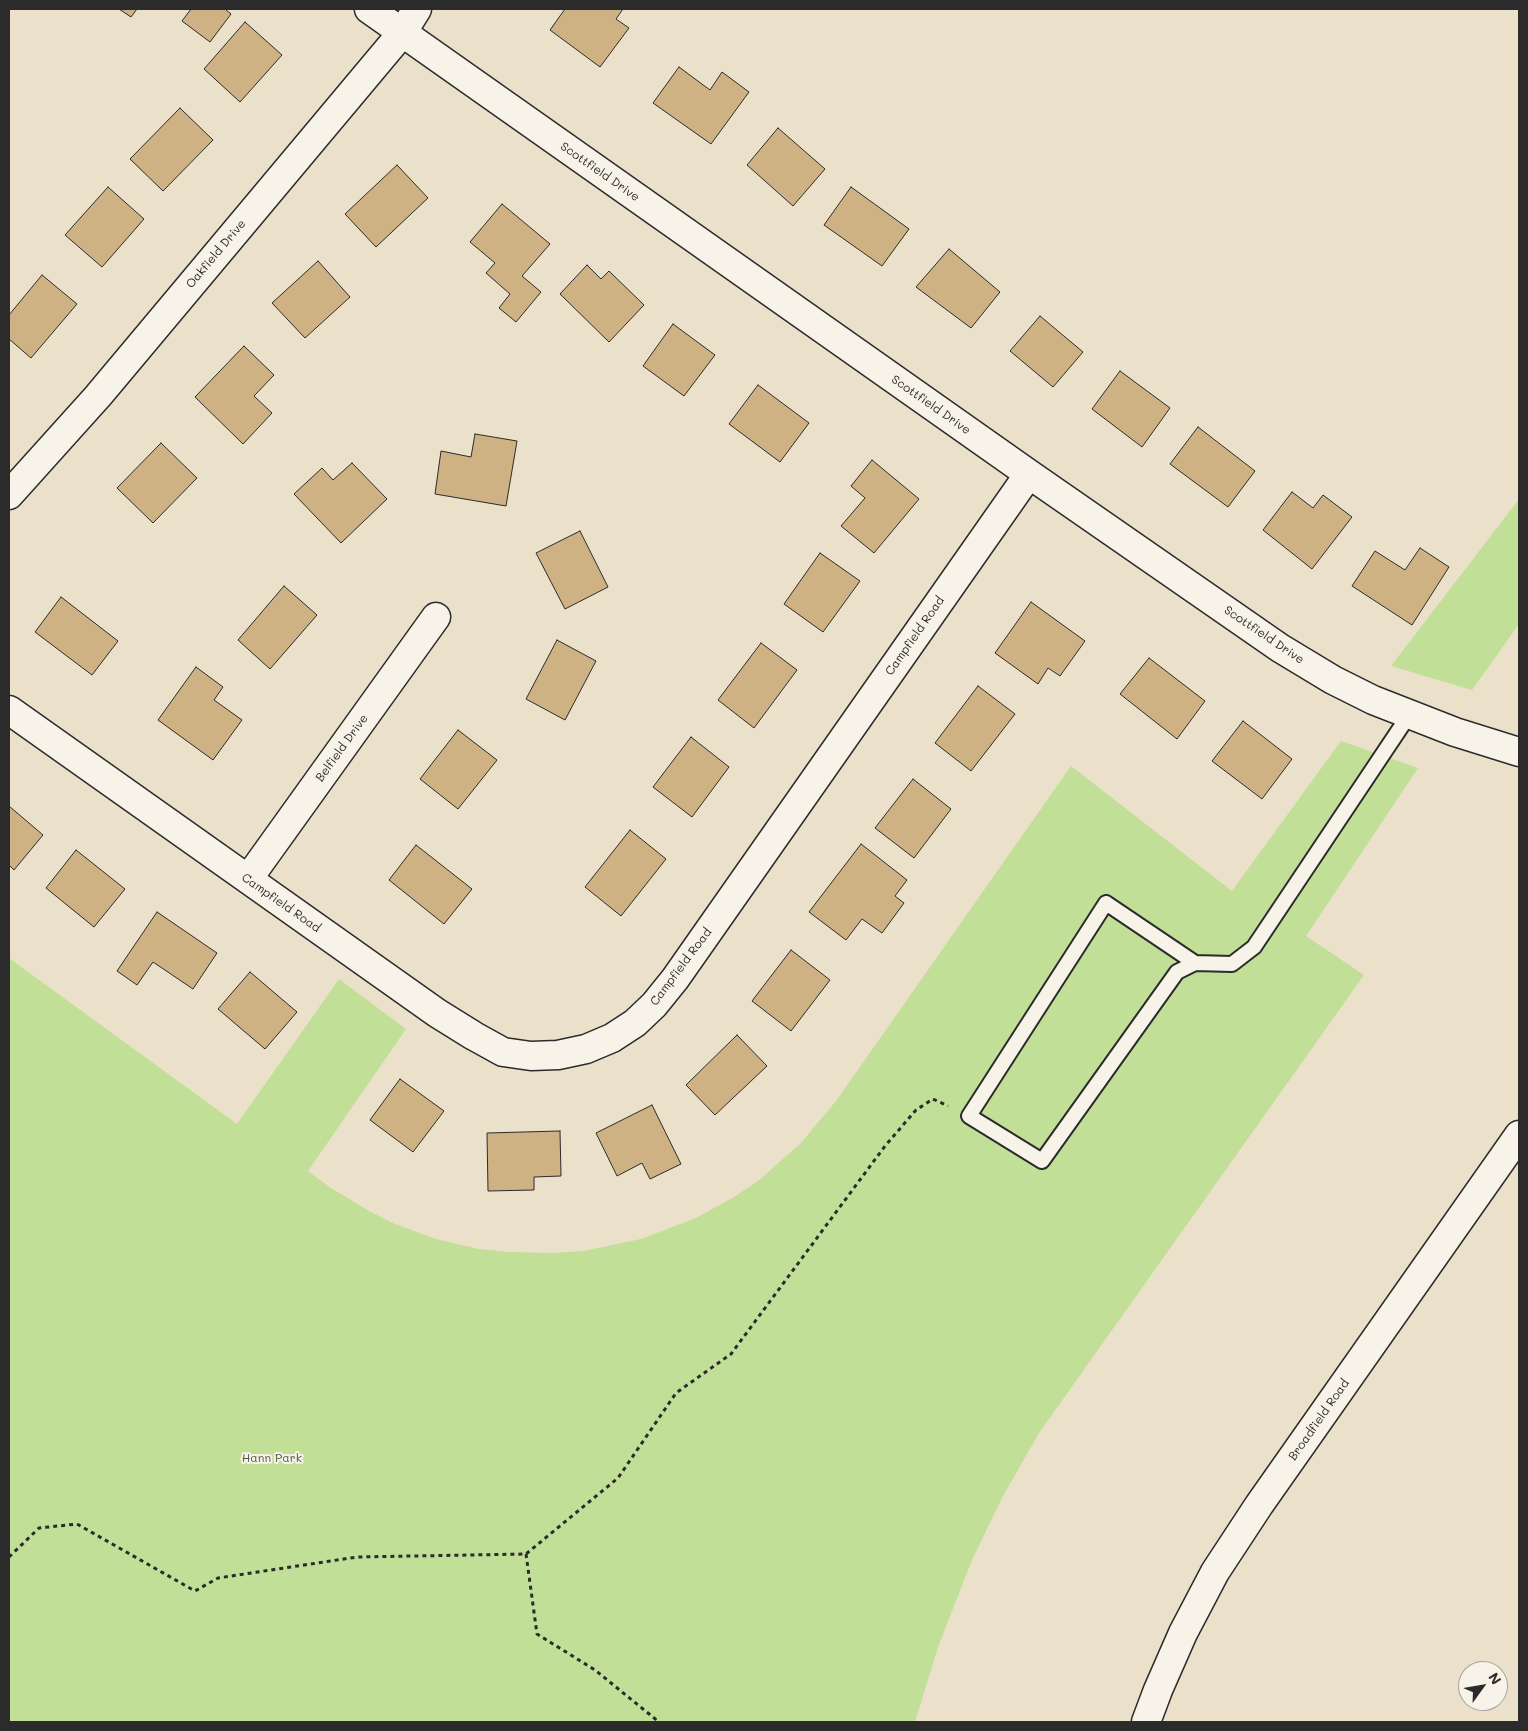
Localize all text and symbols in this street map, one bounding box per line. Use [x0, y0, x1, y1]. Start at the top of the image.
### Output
street label: Scottfield Drive [558, 139, 642, 205]
street label: Oakfield Drive [183, 217, 249, 291]
street label: Scottfield Drive [889, 372, 973, 438]
street label: Campfield Road [882, 594, 948, 678]
street label: Scottfield Drive [1221, 603, 1307, 667]
street label: Belfield Drive [313, 711, 371, 785]
street label: Campfield Road [239, 870, 323, 936]
street label: Campfield Road [647, 925, 715, 1009]
street label: Broadfield Road [1286, 1377, 1352, 1463]
park label: Hann Park [242, 1451, 302, 1465]
north arrow [1458, 1661, 1508, 1711]
text: N [1484, 1669, 1506, 1688]

